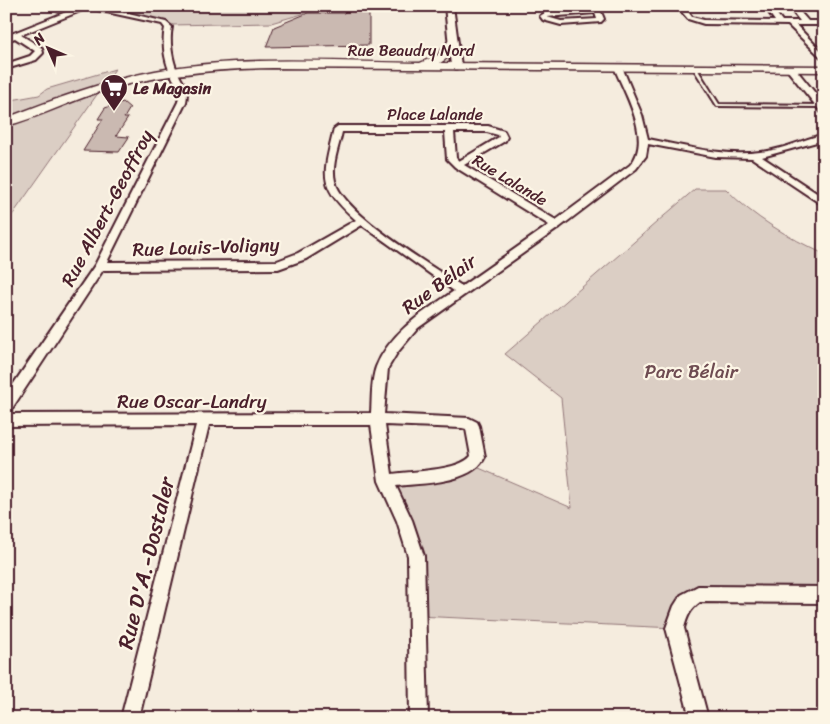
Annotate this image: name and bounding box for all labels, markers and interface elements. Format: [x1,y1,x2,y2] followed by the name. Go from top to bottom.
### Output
[22,22,72,72] north arrow
[26,27,52,52] text: N
[348,36,476,65] street label: Rue Beaudry Nord
[99,73,129,112] supermarket icon: Le Magasin
[133,74,211,103] place label: Le Magasin
[387,100,483,129] street label: Place Lalande
[52,123,162,292] street label: Rue Albert-Geoffroy
[467,146,553,214] street label: Rue Lalande
[132,228,280,266] street label: Rue Louis-Voligny
[394,245,485,323] street label: Rue Bélair
[644,355,739,388] park label: Parc Bélair
[117,385,267,418] street label: Rue Oscar-Landry
[106,471,187,653] street label: Rue D'A.-Dostaler

